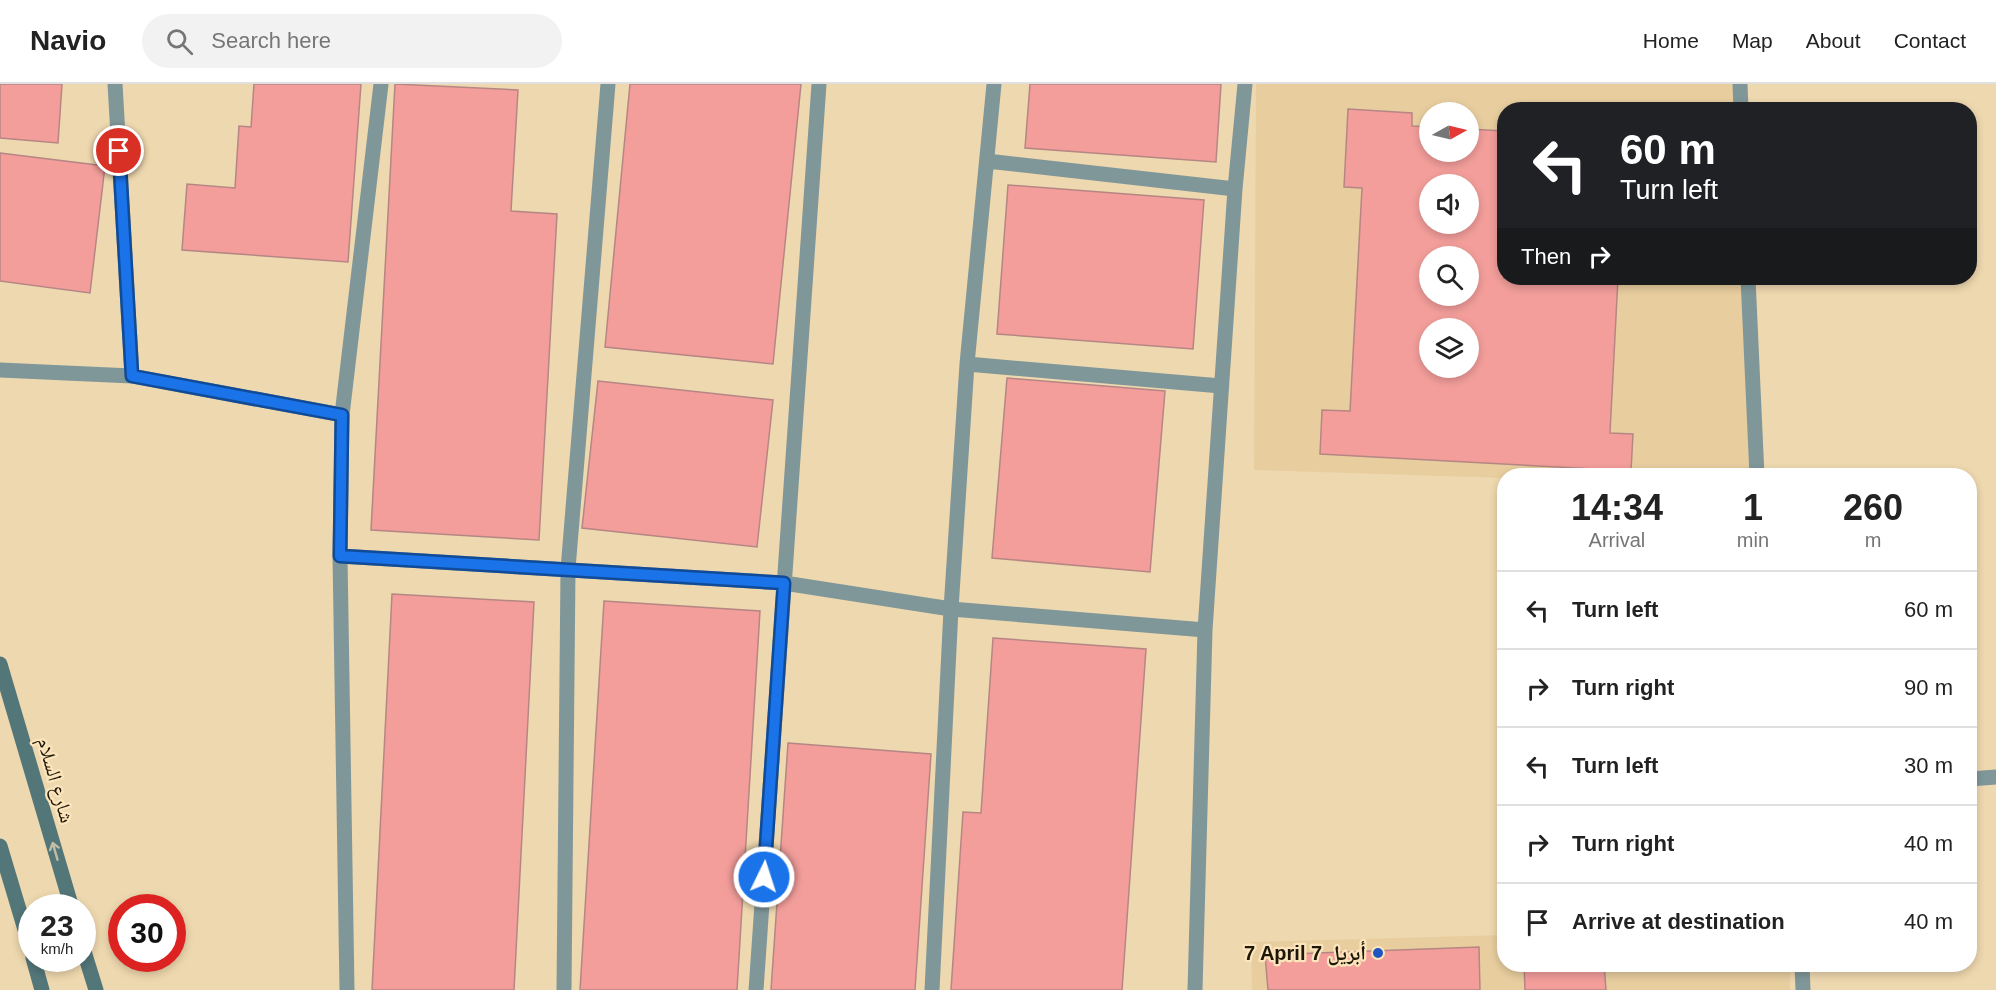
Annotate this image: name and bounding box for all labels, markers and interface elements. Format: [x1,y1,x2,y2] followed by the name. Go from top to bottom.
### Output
[142,14,562,68] search box
[30,25,106,56] text: Navio
[163,25,196,58] icon: search
[211,28,331,53] text: Search here
[1643,29,1699,52] text: Home
[1732,29,1773,52] text: Map
[1806,29,1861,52] text: About
[1894,29,1966,52] text: Contact
[1419,102,1479,162] north arrow
[1419,102,1479,378] map controls
[93,125,144,176] pin
[1521,126,1599,204] icon: left
[1620,126,1716,173] text: 60 m
[102,134,135,167] icon: arrive
[1419,174,1479,234] button: sound
[1620,175,1718,205] text: Turn left
[1583,240,1616,273] icon: right
[1521,244,1571,269] text: Then
[1419,246,1479,306] button: search
[1419,318,1479,378] button: layers
[1571,487,1663,528] text: 14:34
[1743,487,1763,528] text: 1
[1843,487,1903,528] text: 260
[1589,529,1645,551] text: Arrival
[1737,529,1769,551] text: min
[1865,529,1881,551] text: m
[1521,594,1554,627] icon: left
[1572,597,1658,622] text: Turn left
[1904,597,1953,622] text: 60 m
[1521,672,1554,705] icon: right
[1572,675,1674,700] text: Turn right
[1904,675,1953,700] text: 90 m
[30,735,79,826] street label: شارع السلام
[1521,750,1554,783] icon: left
[1572,753,1658,778] text: Turn left
[1904,753,1953,778] text: 30 m
[1521,828,1554,861] icon: right
[1572,831,1674,856] text: Turn right
[1904,831,1953,856] text: 40 m
[49,842,60,861] one-way arrow
[732,845,796,909] position arrow
[108,894,186,972] speed limit sign: 30
[1521,906,1554,939] icon: arrive
[40,909,74,942] text: 23
[1572,909,1785,934] text: Arrive at destination
[1904,909,1953,934] text: 40 m
[41,940,73,957] text: km/h
[1244,940,1366,966] place label: 7 April 7 أبريل
[1371,946,1385,960] marker: 7 April 7 أبريل

